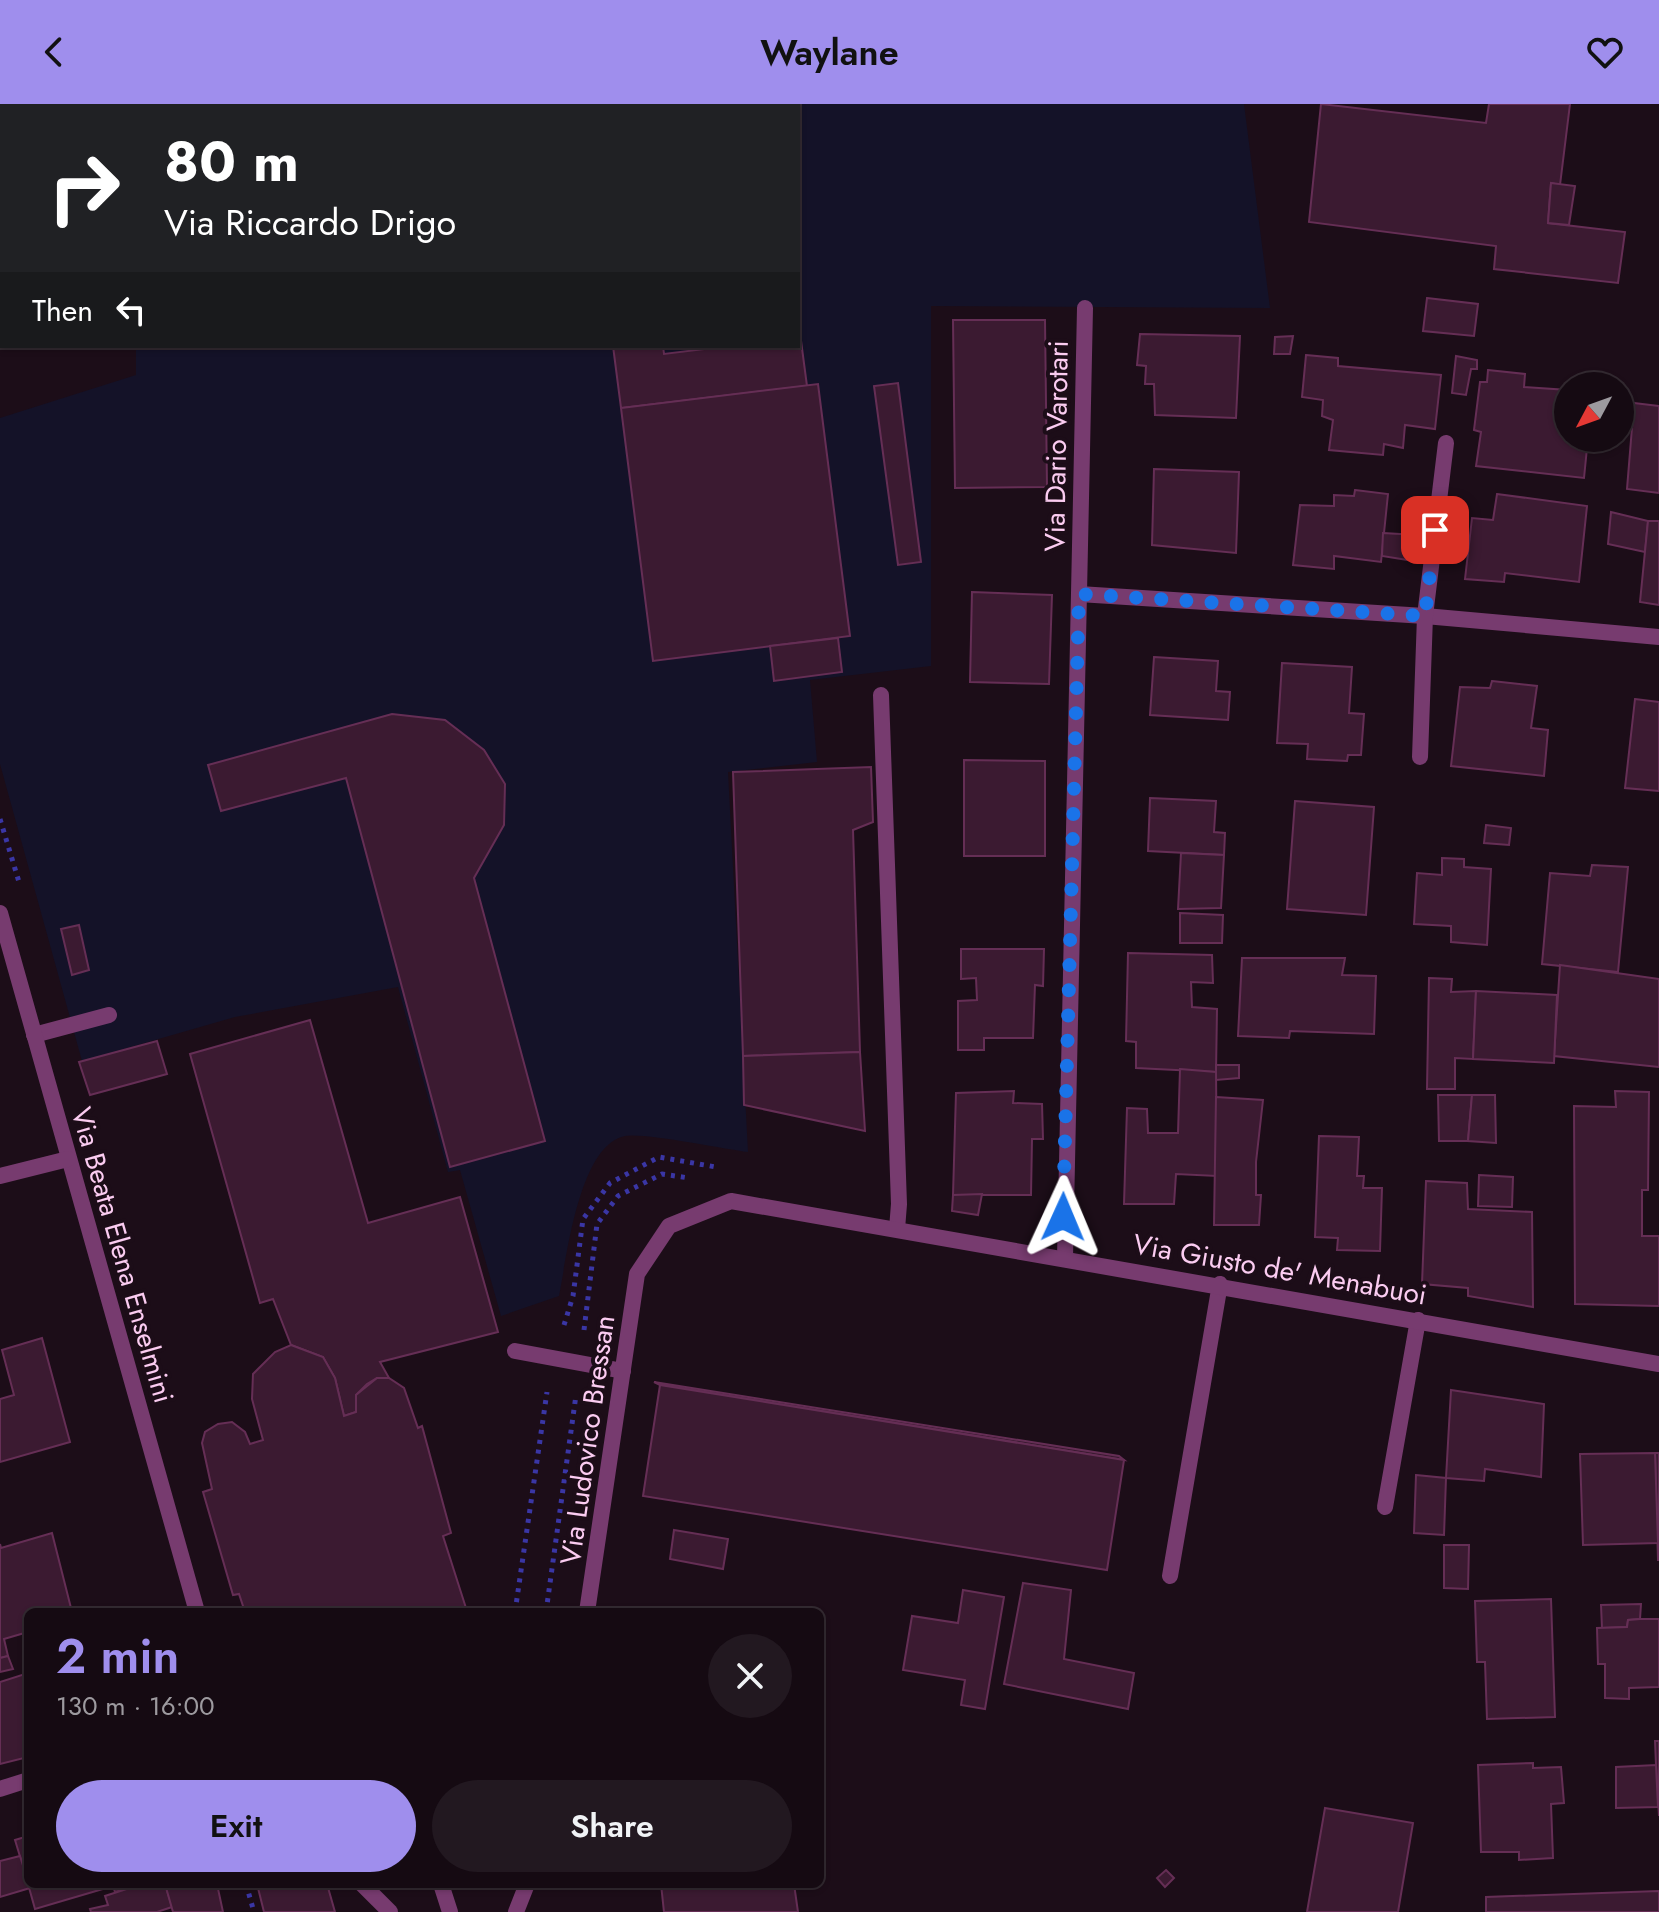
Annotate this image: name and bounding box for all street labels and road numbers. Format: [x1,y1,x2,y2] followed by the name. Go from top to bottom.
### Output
[1034,340,1079,552] street label: Via Dario Varotari
[61,1102,184,1408] street label: Via Beata Elena Enselmini
[1130,1223,1430,1316] street label: Via Giusto de' Menabuoi
[550,1313,625,1568] street label: Via Ludovico Bressan

